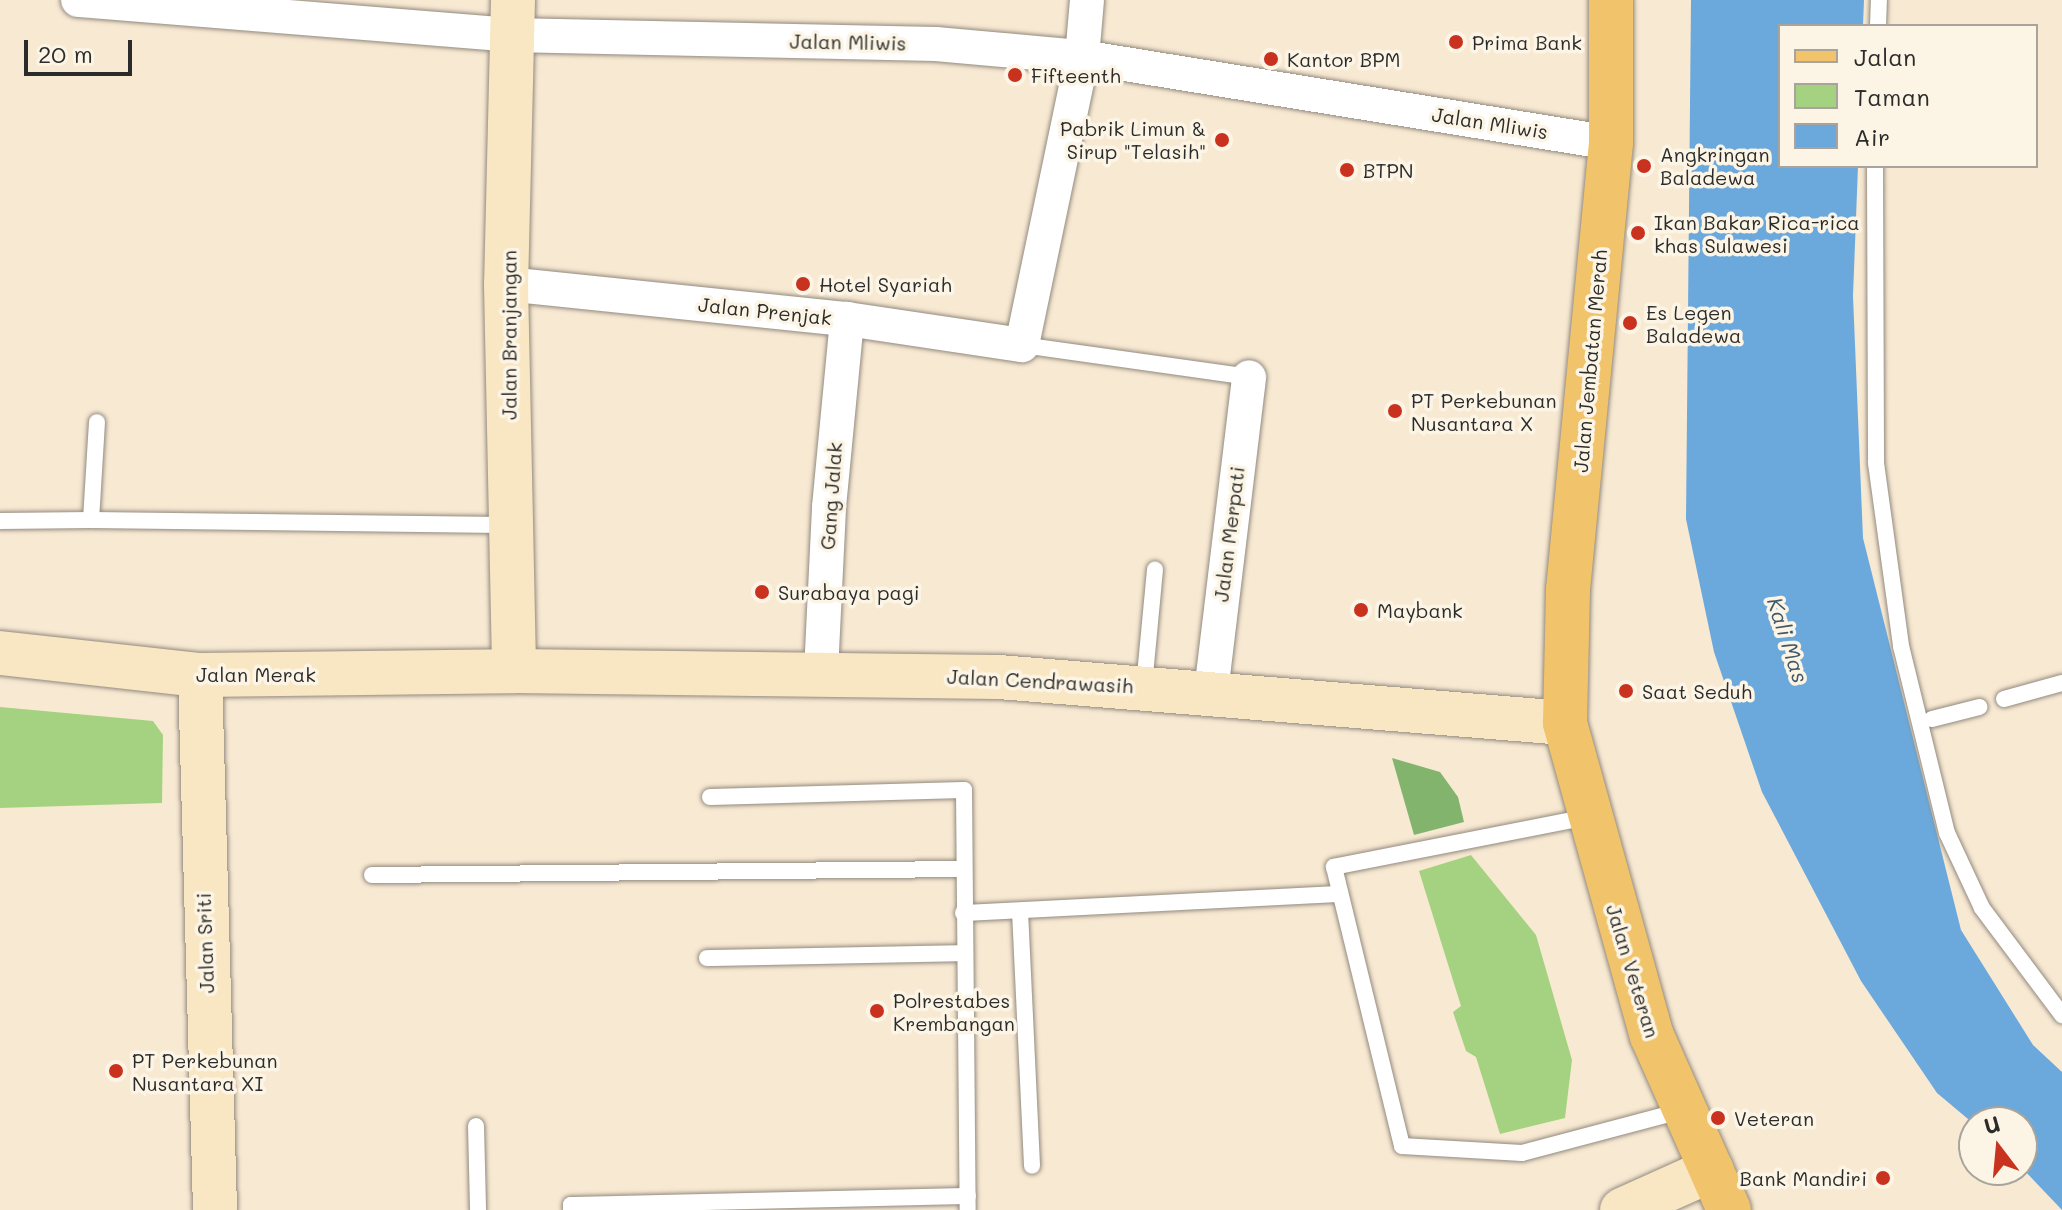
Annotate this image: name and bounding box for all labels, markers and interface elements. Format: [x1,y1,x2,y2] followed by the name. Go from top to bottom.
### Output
[28,24,136,74] scale bar
[1778,24,2038,168] legend
[789,29,907,55] street label: Jalan Mliwis
[1472,30,1582,54] place label: Prima Bank
[1447,33,1465,51] marker: Prima Bank
[38,38,93,69] text: 20 m
[1854,41,1916,72] text: Jalan
[1287,47,1400,71] place label: Kantor BPM
[1262,50,1280,68] marker: Kantor BPM
[1031,63,1121,87] place label: Fifteenth
[1006,66,1024,84] marker: Fifteenth
[1854,81,1930,112] text: Taman
[1430,102,1550,144] street label: Jalan Mliwis
[1060,116,1206,163] place label: Pabrik Limun & Sirup "Telasih"
[1854,121,1890,152] text: Air
[1213,131,1231,149] marker: Pabrik Limun & Sirup "Telasih"
[1660,142,1770,189] place label: Angkringan Baladewa
[1635,157,1653,175] marker: Angkringan Baladewa
[1363,158,1414,182] place label: BTPN
[1338,161,1356,179] marker: BTPN
[1654,210,1860,257] place label: Ikan Bakar Rica-rica khas Sulawesi
[1629,224,1647,242] marker: Ikan Bakar Rica-rica khas Sulawesi
[1568,249,1612,473] street label: Jalan Jembatan Merah
[497,250,521,420] street label: Jalan Branjangan
[819,272,952,296] place label: Hotel Syariah
[794,275,812,293] marker: Hotel Syariah
[697,292,833,330] street label: Jalan Prenjak
[1646,300,1741,347] place label: Es Legen Baladewa
[1621,314,1639,332] marker: Es Legen Baladewa
[1411,388,1557,435] place label: PT Perkebunan Nusantara X
[1386,402,1404,420] marker: PT Perkebunan Nusantara X
[815,441,847,551] street label: Gang Jalak
[1209,465,1249,603] street label: Jalan Merpati
[778,580,920,604] place label: Surabaya pagi
[753,583,771,601] marker: Surabaya pagi
[1762,594,1814,686] water label: Kali Mas
[1377,598,1463,622] place label: Maybank
[1352,601,1370,619] marker: Maybank
[196,662,316,686] street label: Jalan Merak
[946,664,1134,698] street label: Jalan Cendrawasih
[1642,679,1752,703] place label: Saat Seduh
[1617,682,1635,700] marker: Saat Seduh
[191,892,219,994] street label: Jalan Sriti
[1601,901,1665,1041] street label: Jalan Veteran
[893,988,1015,1035] place label: Polrestabes Krembangan
[868,1002,886,1020] marker: Polrestabes Krembangan
[132,1048,278,1095] place label: PT Perkebunan Nusantara XI
[107,1062,125,1080] marker: PT Perkebunan Nusantara XI
[1734,1106,1814,1130] place label: Veteran
[1958,1106,2038,1186] north arrow
[1980,1108,2003,1140] text: U
[1709,1109,1727,1127] marker: Veteran
[1740,1166,1867,1190] place label: Bank Mandiri
[1874,1169,1892,1187] marker: Bank Mandiri

